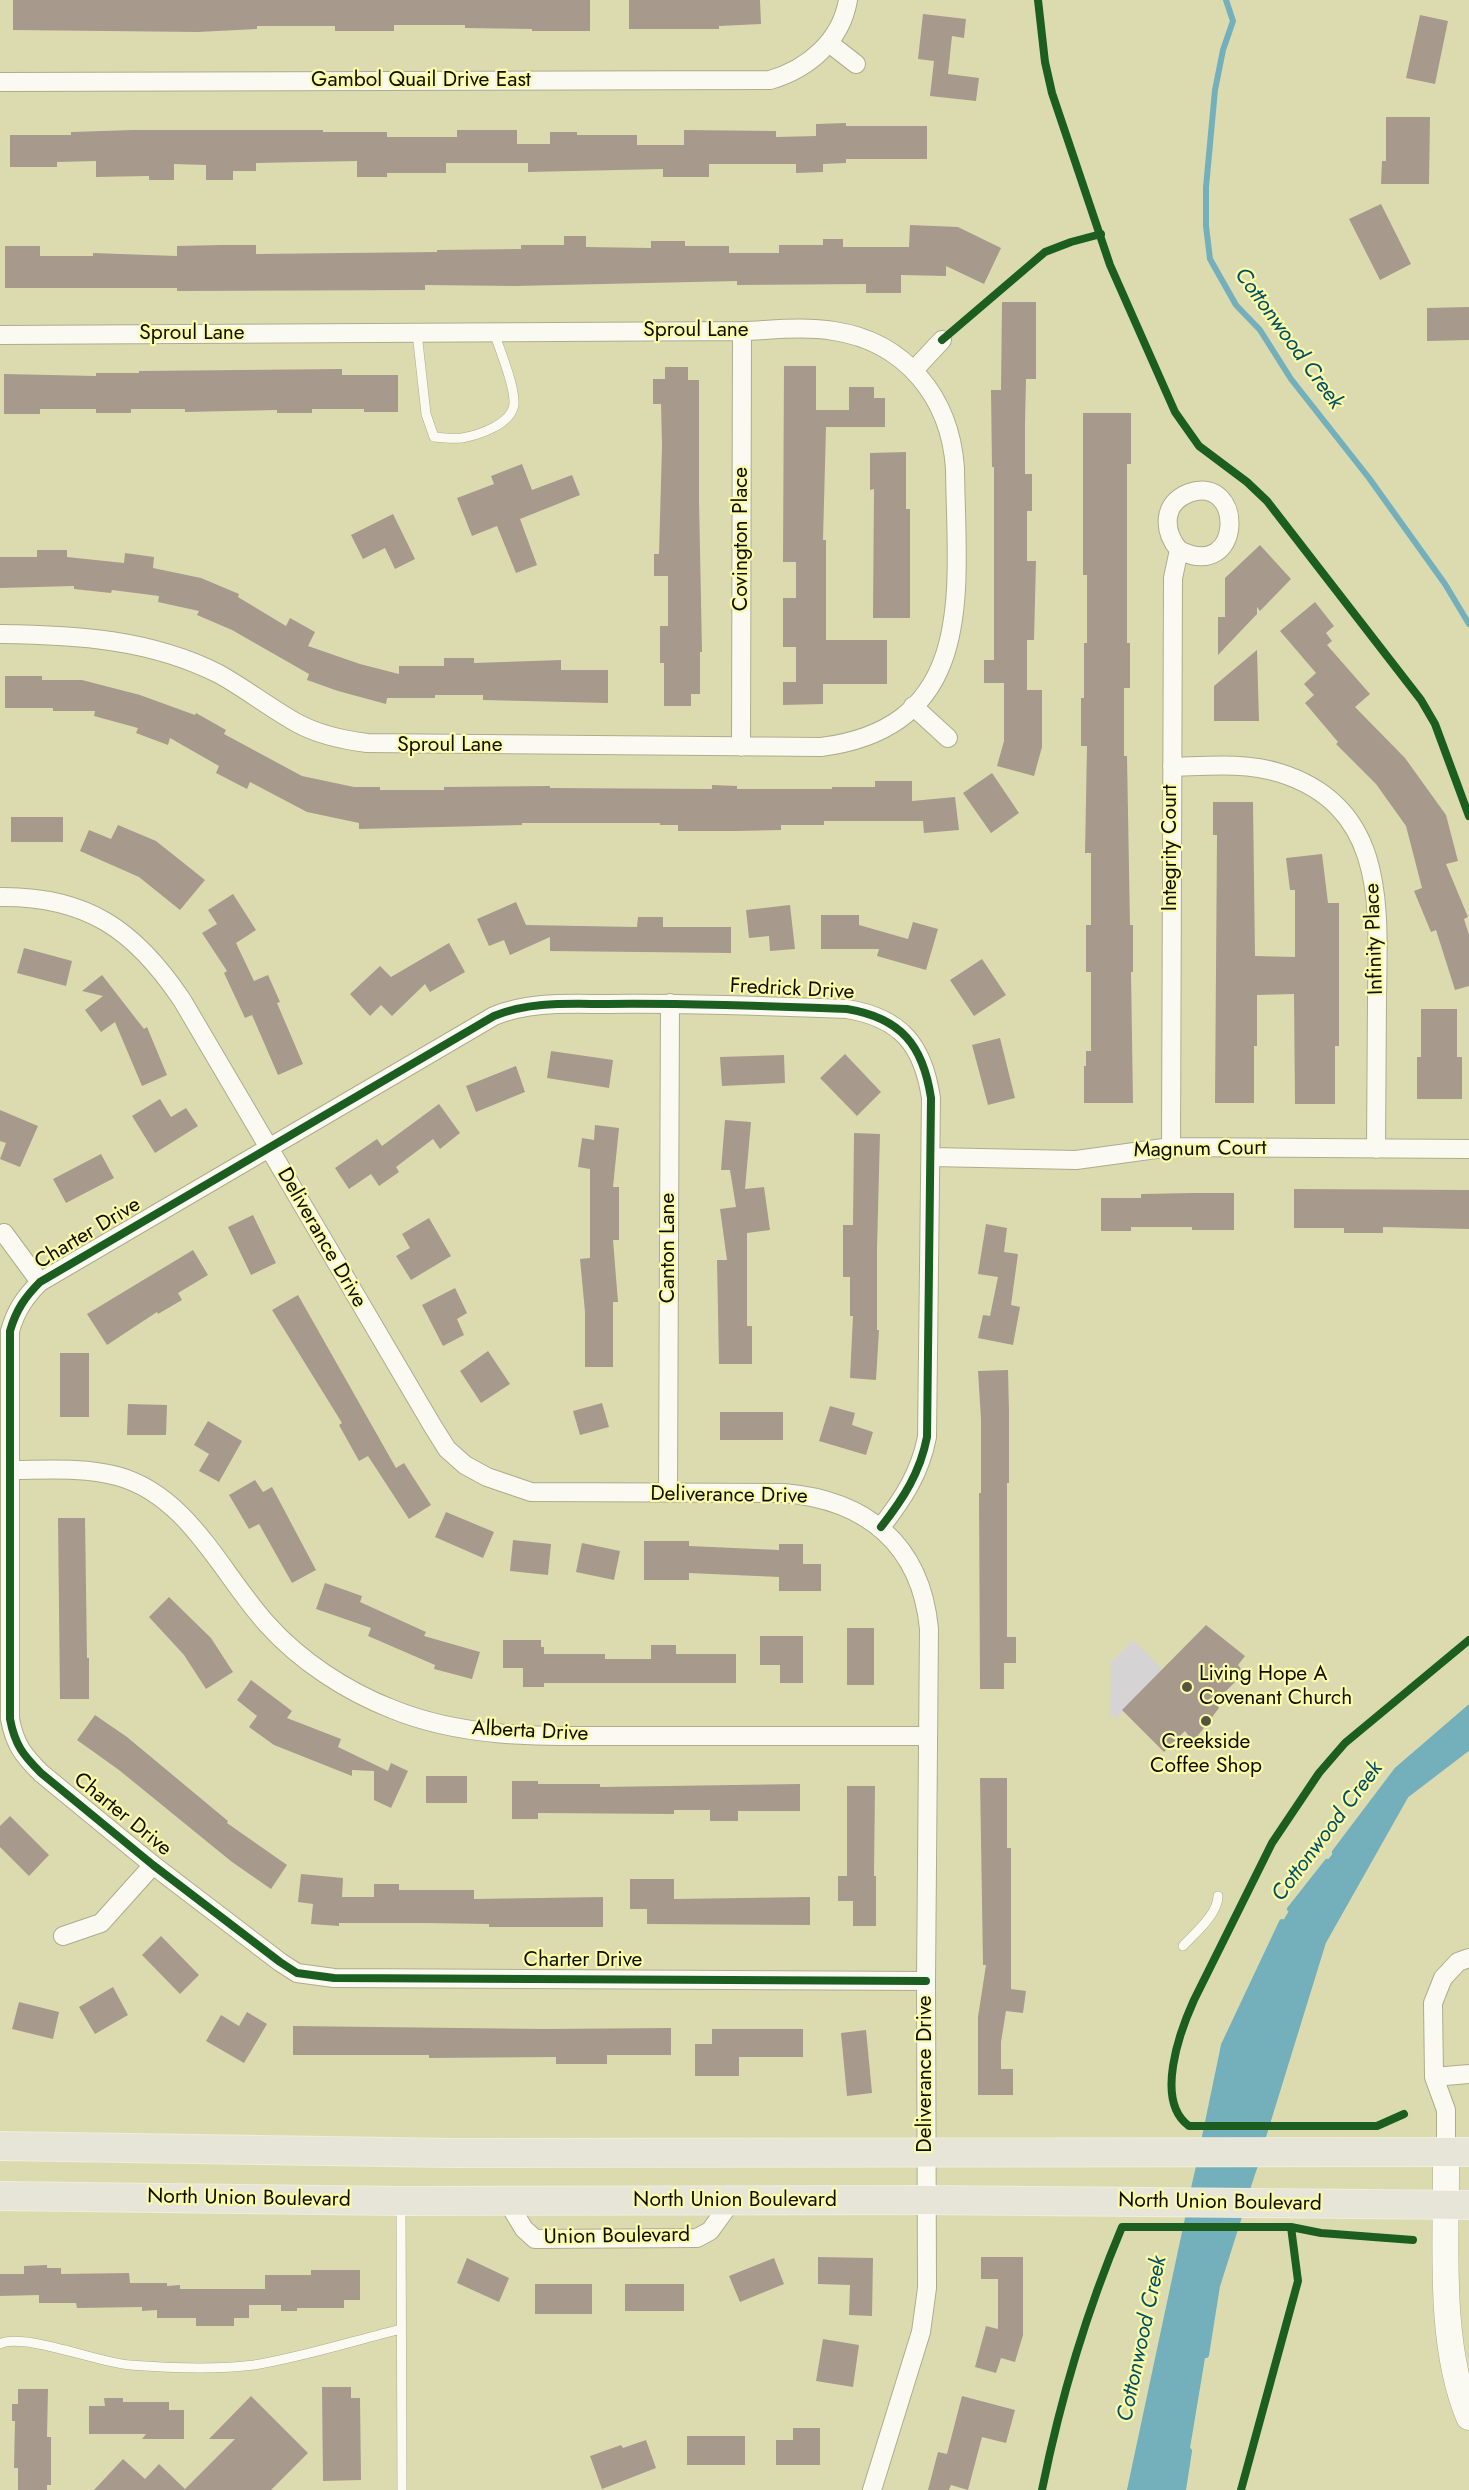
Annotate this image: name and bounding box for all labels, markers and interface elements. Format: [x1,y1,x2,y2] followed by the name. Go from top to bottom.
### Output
[311,68,531,94] street label: Gambol Quail Drive East
[1228,263,1348,415] water label: Cottonwood Creek
[643,318,749,344] street label: Sproul Lane
[139,321,245,347] street label: Sproul Lane
[729,467,755,611] street label: Covington Place
[397,733,503,759] street label: Sproul Lane
[1158,785,1184,911] street label: Integrity Court
[1360,883,1390,995] street label: Infinity Place
[729,974,855,1006] street label: Fredrick Drive
[1133,1136,1267,1164] street label: Magnum Court
[271,1164,371,1312] street label: Deliverance Drive
[31,1193,145,1275] street label: Charter Drive
[656,1193,682,1303] street label: Canton Lane
[650,1482,808,1510] street label: Deliverance Drive
[1199,1662,1352,1712] place label: Living Hope A Covenant Church
[1180,1680,1194,1694] marker: Living Hope A Covenant Church
[1199,1714,1213,1728] marker: Creekside Coffee Shop
[471,1716,589,1748] street label: Alberta Drive
[1150,1730,1262,1780] place label: Creekside Coffee Shop
[1267,1757,1389,1907] water label: Cottonwood Creek
[68,1768,176,1862] street label: Charter Drive
[524,1948,642,1974] street label: Charter Drive
[913,1995,939,2153] street label: Deliverance Drive
[147,2185,351,2213] street label: North Union Boulevard
[633,2188,837,2214] street label: North Union Boulevard
[1118,2189,1322,2217] street label: North Union Boulevard
[544,2223,690,2251] street label: Union Boulevard
[1113,2254,1173,2424] water label: Cottonwood Creek

